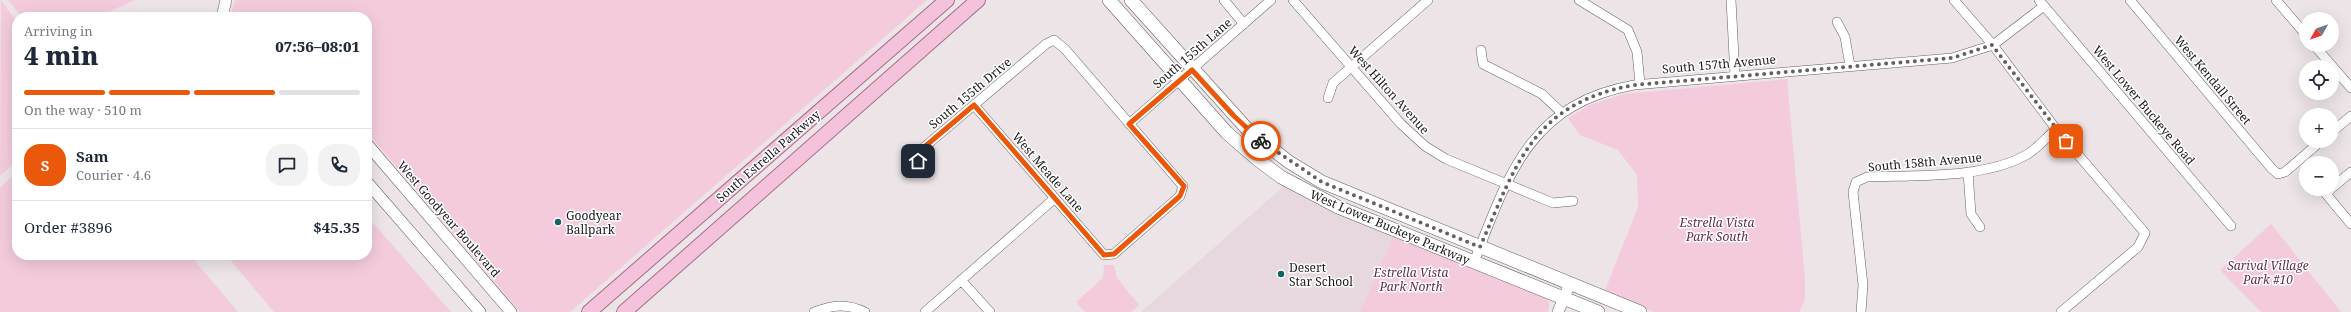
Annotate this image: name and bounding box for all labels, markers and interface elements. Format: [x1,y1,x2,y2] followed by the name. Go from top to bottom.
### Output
[2299,12,2339,52] north arrow
[2299,12,2339,196] map controls
[1149,14,1235,92] street label: South 155th Lane
[24,22,93,40] text: Arriving in
[2171,32,2255,128] street label: West Kendall Street
[275,36,360,56] text: 07:56–08:01
[24,37,99,73] text: 4 min
[1345,42,1433,138] street label: West Hilton Avenue
[2089,42,2199,169] street label: West Lower Buckeye Road
[1661,51,1777,77] street label: South 157th Avenue
[925,53,1015,133] street label: South 155th Drive
[2299,60,2339,100] button: locate
[24,101,142,119] text: On the way · 510 m
[712,106,824,206] street label: South Estrella Parkway
[2299,108,2339,148] button: +
[1241,121,1281,161] courier
[2049,124,2083,158] pin
[1009,128,1087,216] street label: West Meade Lane
[1250,130,1272,152] icon: bike
[2055,130,2077,152] icon: bag
[266,144,308,186] button: chat
[318,144,360,186] button: phone
[901,144,935,178] pin
[76,146,108,166] text: Sam
[1867,149,1983,175] street label: South 158th Avenue
[907,150,929,172] icon: home
[41,155,49,175] text: S
[2299,156,2339,196] button: −
[394,157,505,281] street label: West Goodyear Boulevard
[76,166,151,184] text: Courier · 4.6
[1307,186,1473,269] street label: West Lower Buckeye Parkway
[566,207,622,238] place label: Goodyear Ballpark
[1679,214,1754,245] park label: Estrella Vista Park South
[24,217,112,237] text: Order #3896
[313,217,360,237] text: $45.35
[553,217,563,227] marker: Goodyear Ballpark
[2227,257,2309,288] park label: Sarival Village Park #10
[1289,259,1353,290] place label: Desert Star School
[1373,264,1448,295] park label: Estrella Vista Park North
[1276,269,1286,279] marker: Desert Star School

